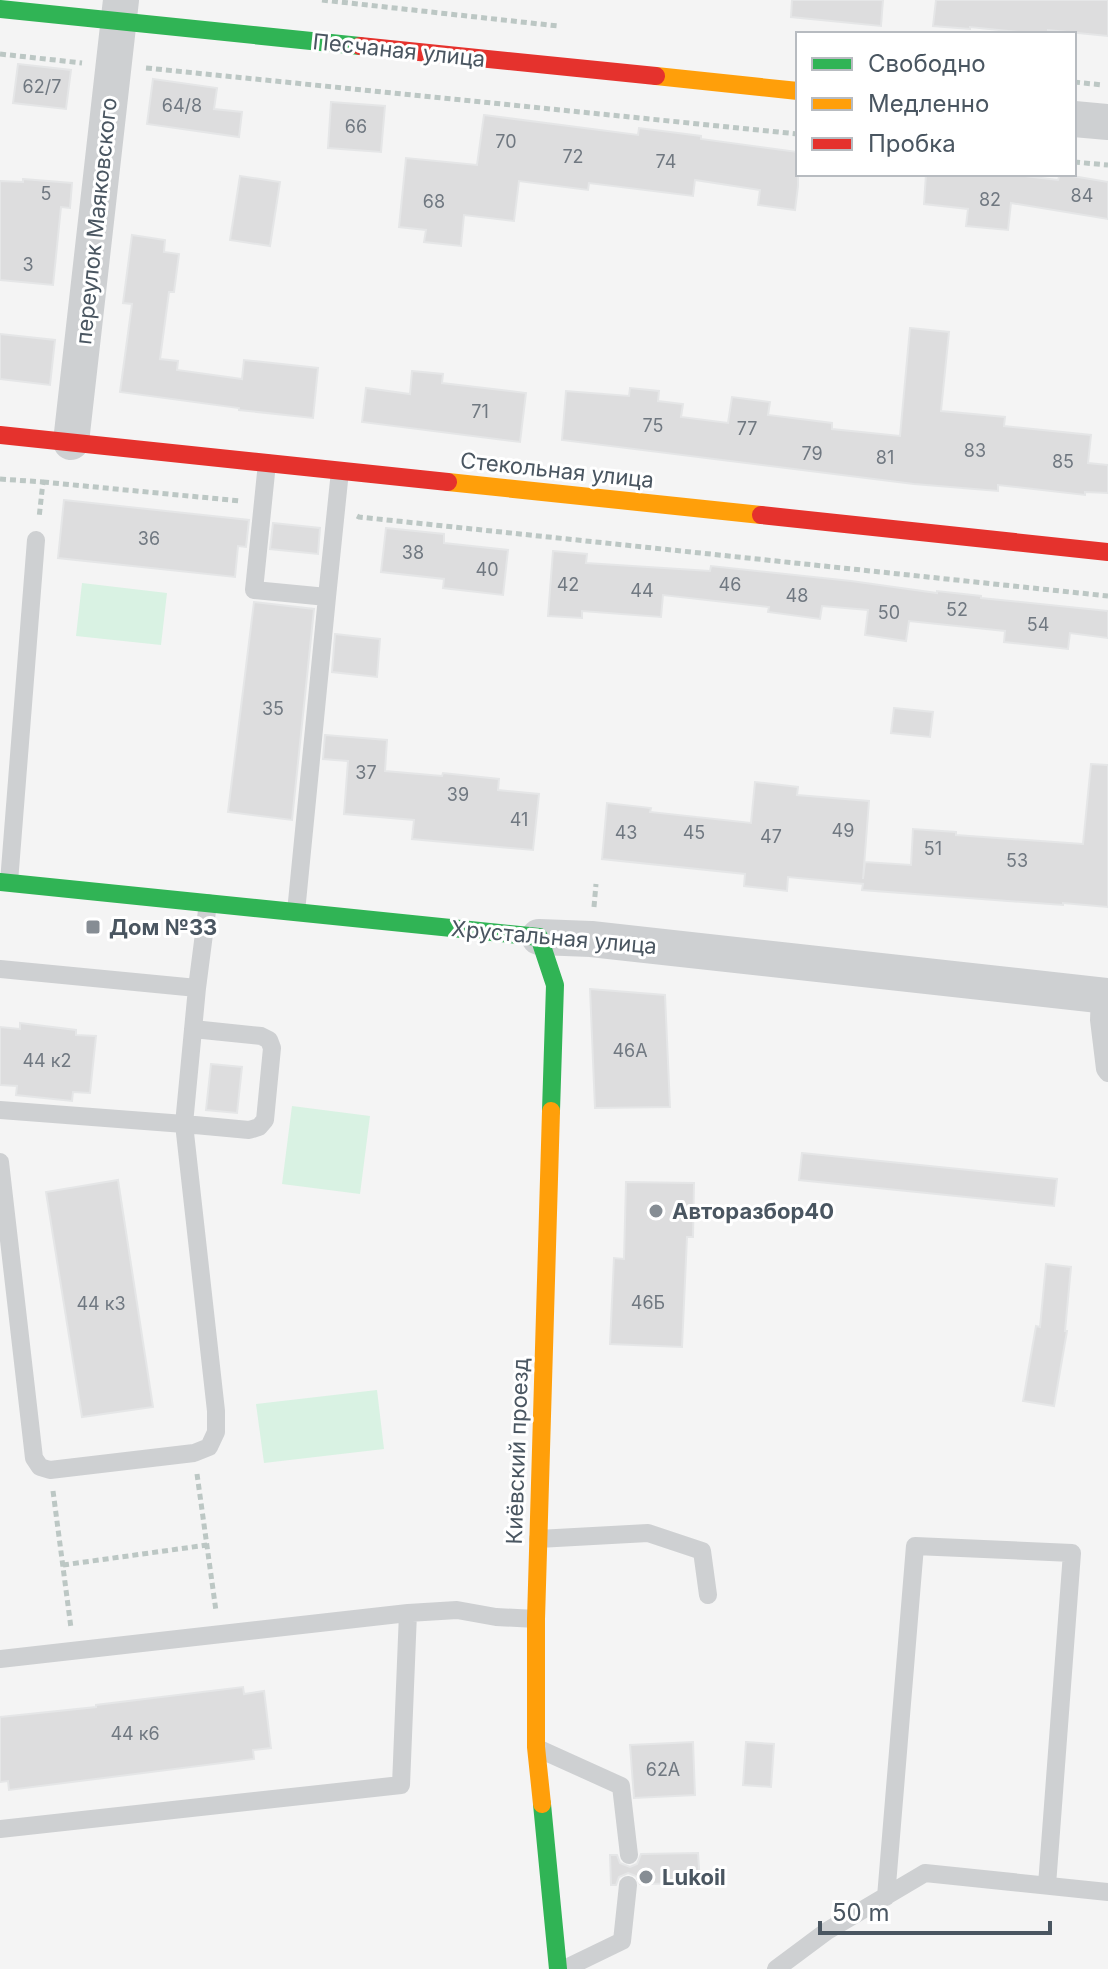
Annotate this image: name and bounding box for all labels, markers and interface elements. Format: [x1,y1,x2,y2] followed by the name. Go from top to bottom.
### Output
[311,28,487,72] street label: Песчаная улица
[796,32,1076,176] legend
[868,49,986,78] text: Свободно
[23,76,61,97] house number: 62/7
[868,89,989,118] text: Медленно
[162,95,202,116] house number: 64/8
[70,96,122,346] street label: переулок Маяковского
[345,116,367,137] house number: 66
[868,129,956,158] text: Пробка
[495,131,517,152] house number: 70
[562,146,584,167] house number: 72
[656,151,676,172] house number: 74
[41,183,51,204] house number: 5
[1071,185,1093,206] house number: 84
[979,189,1001,210] house number: 82
[423,191,445,212] house number: 68
[22,254,34,275] house number: 3
[471,401,489,422] house number: 71
[643,415,663,436] house number: 75
[737,418,757,439] house number: 77
[964,440,986,461] house number: 83
[801,443,823,464] house number: 79
[459,447,655,493] street label: Стекольная улица
[876,447,894,468] house number: 81
[1052,451,1074,472] house number: 85
[138,528,160,549] house number: 36
[402,542,424,563] house number: 38
[476,559,498,580] house number: 40
[557,574,579,595] house number: 42
[719,574,741,595] house number: 46
[630,580,654,601] house number: 44
[786,585,808,606] house number: 48
[946,599,968,620] house number: 52
[878,602,900,623] house number: 50
[1027,614,1049,635] house number: 54
[262,698,284,719] house number: 35
[355,762,377,783] house number: 37
[447,784,469,805] house number: 39
[510,809,528,830] house number: 41
[832,820,854,841] house number: 49
[615,822,637,843] house number: 43
[683,822,705,843] house number: 45
[760,826,782,847] house number: 47
[924,838,942,859] house number: 51
[1006,850,1028,871] house number: 53
[109,914,217,940] place label: Дом №33
[450,915,658,959] street label: Хрустальная улица
[84,918,102,936] marker: Дом №33
[612,1040,648,1061] house number: 46А
[22,1050,72,1071] house number: 44 к2
[672,1198,834,1224] place label: Авторазбор40
[647,1202,665,1220] marker: Авторазбор40
[631,1292,665,1313] house number: 46Б
[76,1293,126,1314] house number: 44 к3
[501,1357,533,1545] street label: Киёвский проезд
[110,1723,160,1744] house number: 44 к6
[646,1759,680,1780] house number: 62А
[662,1864,726,1890] place label: Lukoil
[637,1868,655,1886] marker: Lukoil
[820,1885,1050,1935] scale bar
[832,1898,890,1927] text: 50 m

